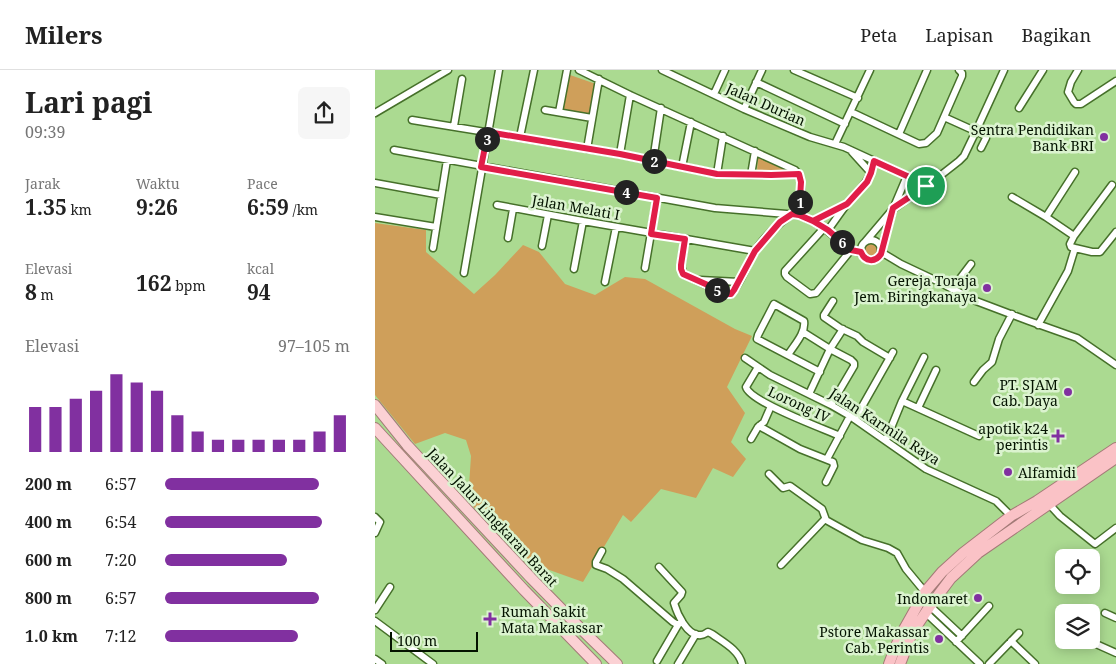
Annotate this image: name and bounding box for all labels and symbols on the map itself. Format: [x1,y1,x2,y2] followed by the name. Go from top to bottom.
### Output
[722,78,809,130] street label: Jalan Durian
[971,120,1094,155] place label: Sentra Pendidikan Bank BRI
[475,126,499,152] pin: 3
[1098,131,1110,143] marker: Sentra Pendidikan Bank BRI
[641,148,667,174] pin: 2
[905,165,947,207] pin
[613,180,639,204] pin: 4
[530,190,621,224] street label: Jalan Melati I
[787,190,813,214] pin: 1
[829,230,855,254] pin: 6
[853,271,977,306] place label: Gereja Toraja Jem. Biringkanaya
[705,278,729,302] pin: 5
[981,282,993,294] marker: Gereja Toraja Jem. Biringkanaya
[992,375,1058,410] place label: PT. SJAM Cab. Daya
[765,381,834,427] street label: Lorong IV
[825,383,944,469] street label: Jalan Karmila Raya
[1062,386,1074,398] marker: PT. SJAM Cab. Daya
[978,419,1048,454] place label: apotik k24 perintis
[1052,430,1064,442] marker: apotik k24 perintis
[423,443,562,590] street label: Jalan Jalur Lingkaran Barat
[1018,463,1077,482] place label: Alfamidi
[1002,466,1014,478] marker: Alfamidi
[897,589,968,608] place label: Indomaret
[972,592,984,604] marker: Indomaret
[501,602,603,637] place label: Rumah Sakit Mata Makassar
[483,612,497,626] marker: Rumah Sakit Mata Makassar
[819,622,929,657] place label: Pstore Makassar Cab. Perintis
[390,629,477,652] scale bar
[933,633,945,645] marker: Pstore Makassar Cab. Perintis

